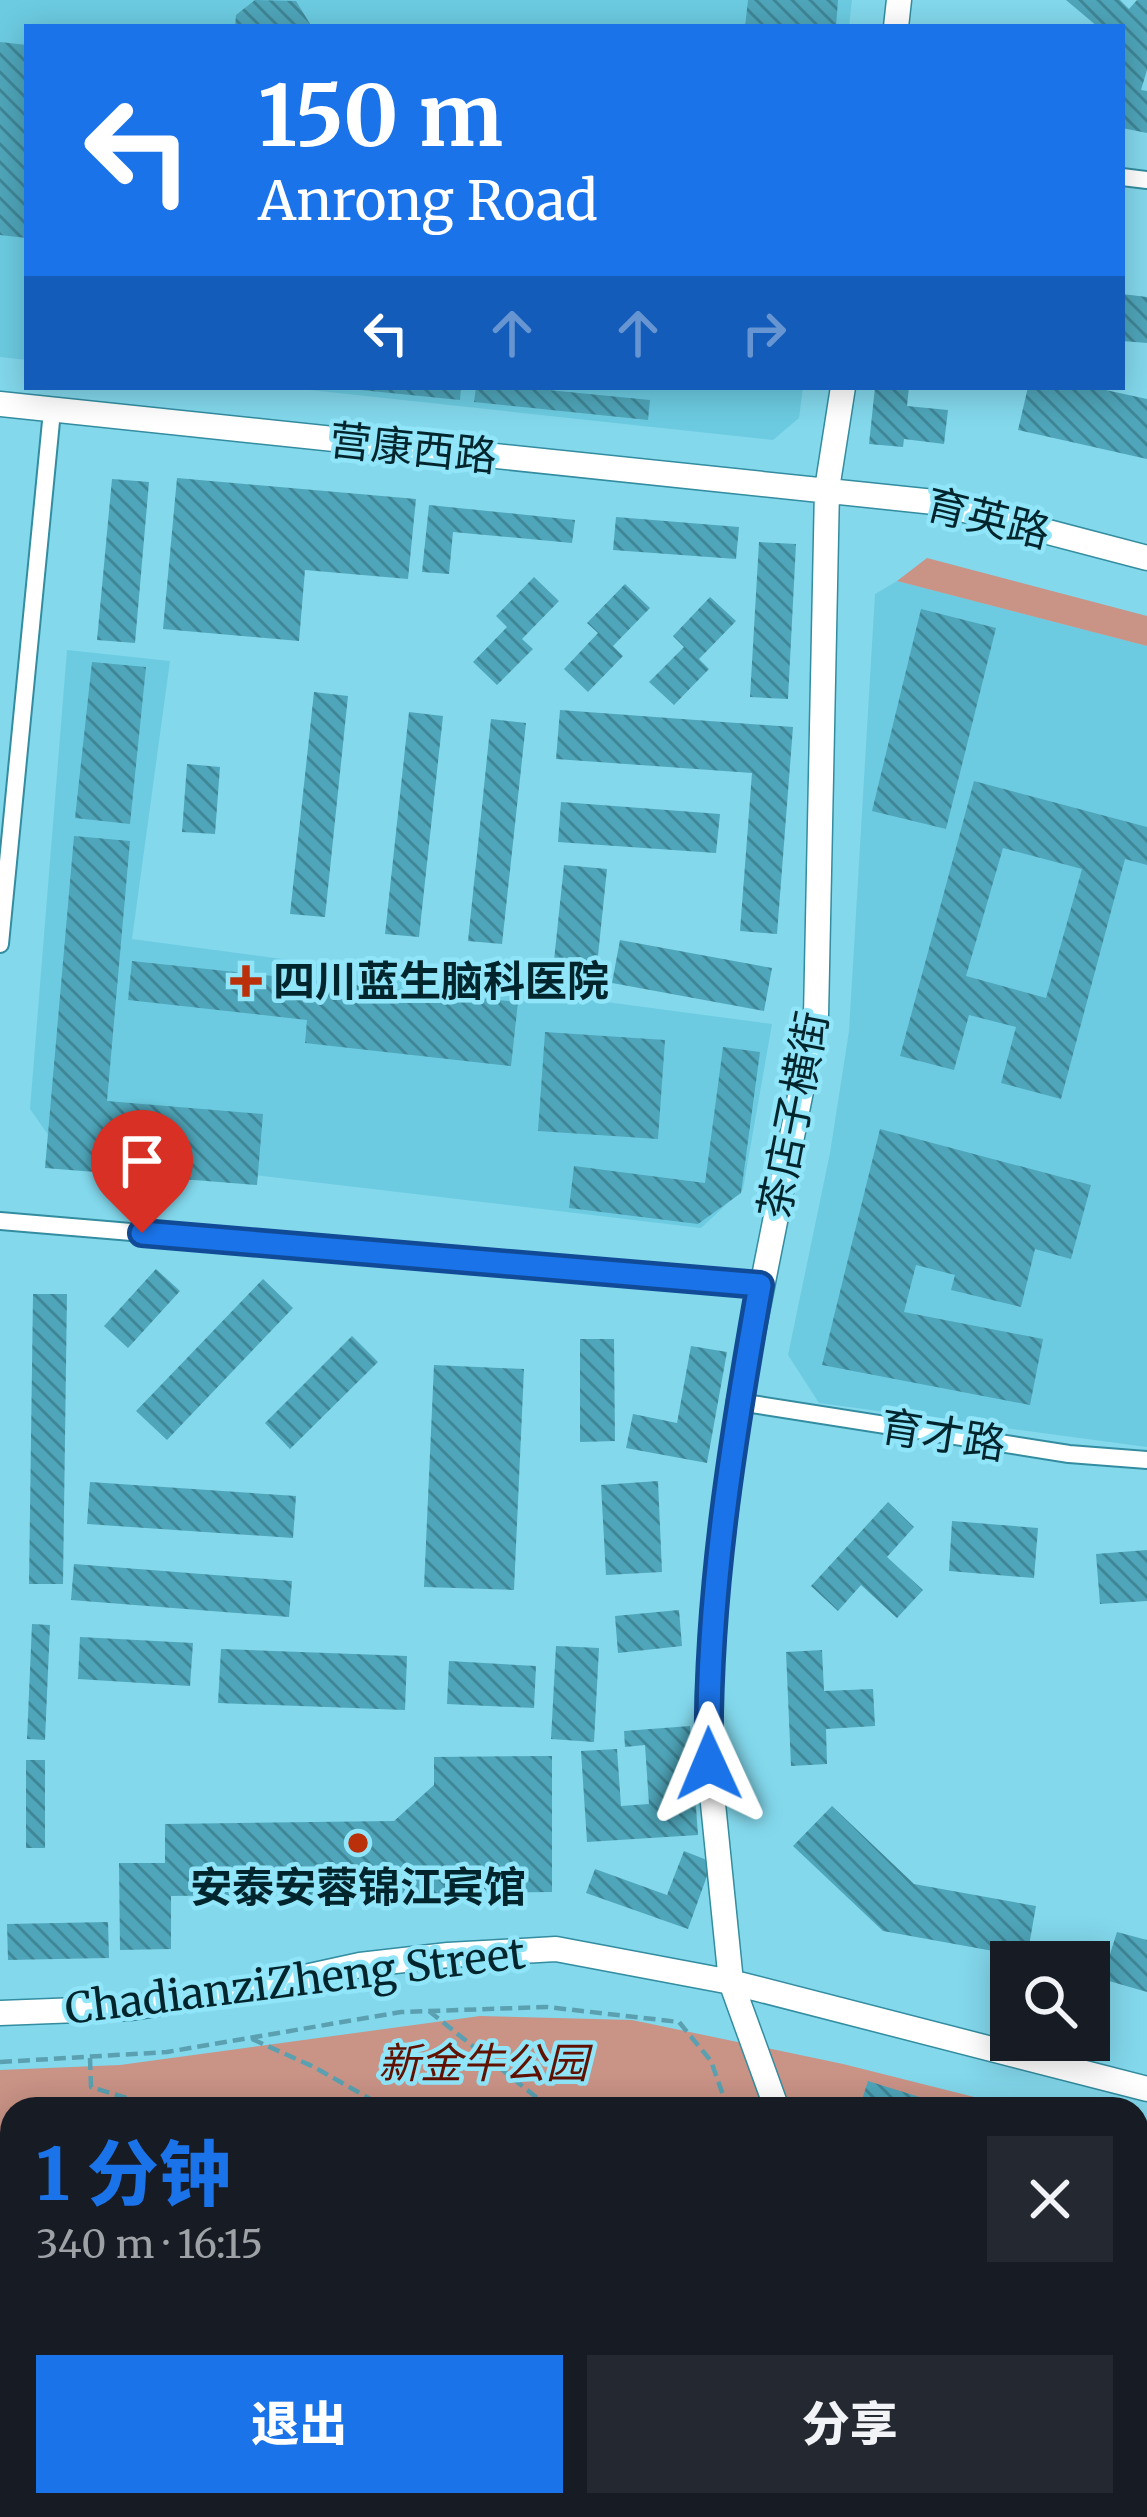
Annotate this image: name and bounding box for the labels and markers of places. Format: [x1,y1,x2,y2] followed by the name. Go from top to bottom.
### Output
[273,955,609,1007] place label: 四川蓝生脑科医院
[230,965,262,997] marker: 四川蓝生脑科医院
[91,1110,193,1233] pin
[345,1830,371,1856] marker: 安泰安蓉锦江宾馆
[190,1861,526,1913] place label: 安泰安蓉锦江宾馆

